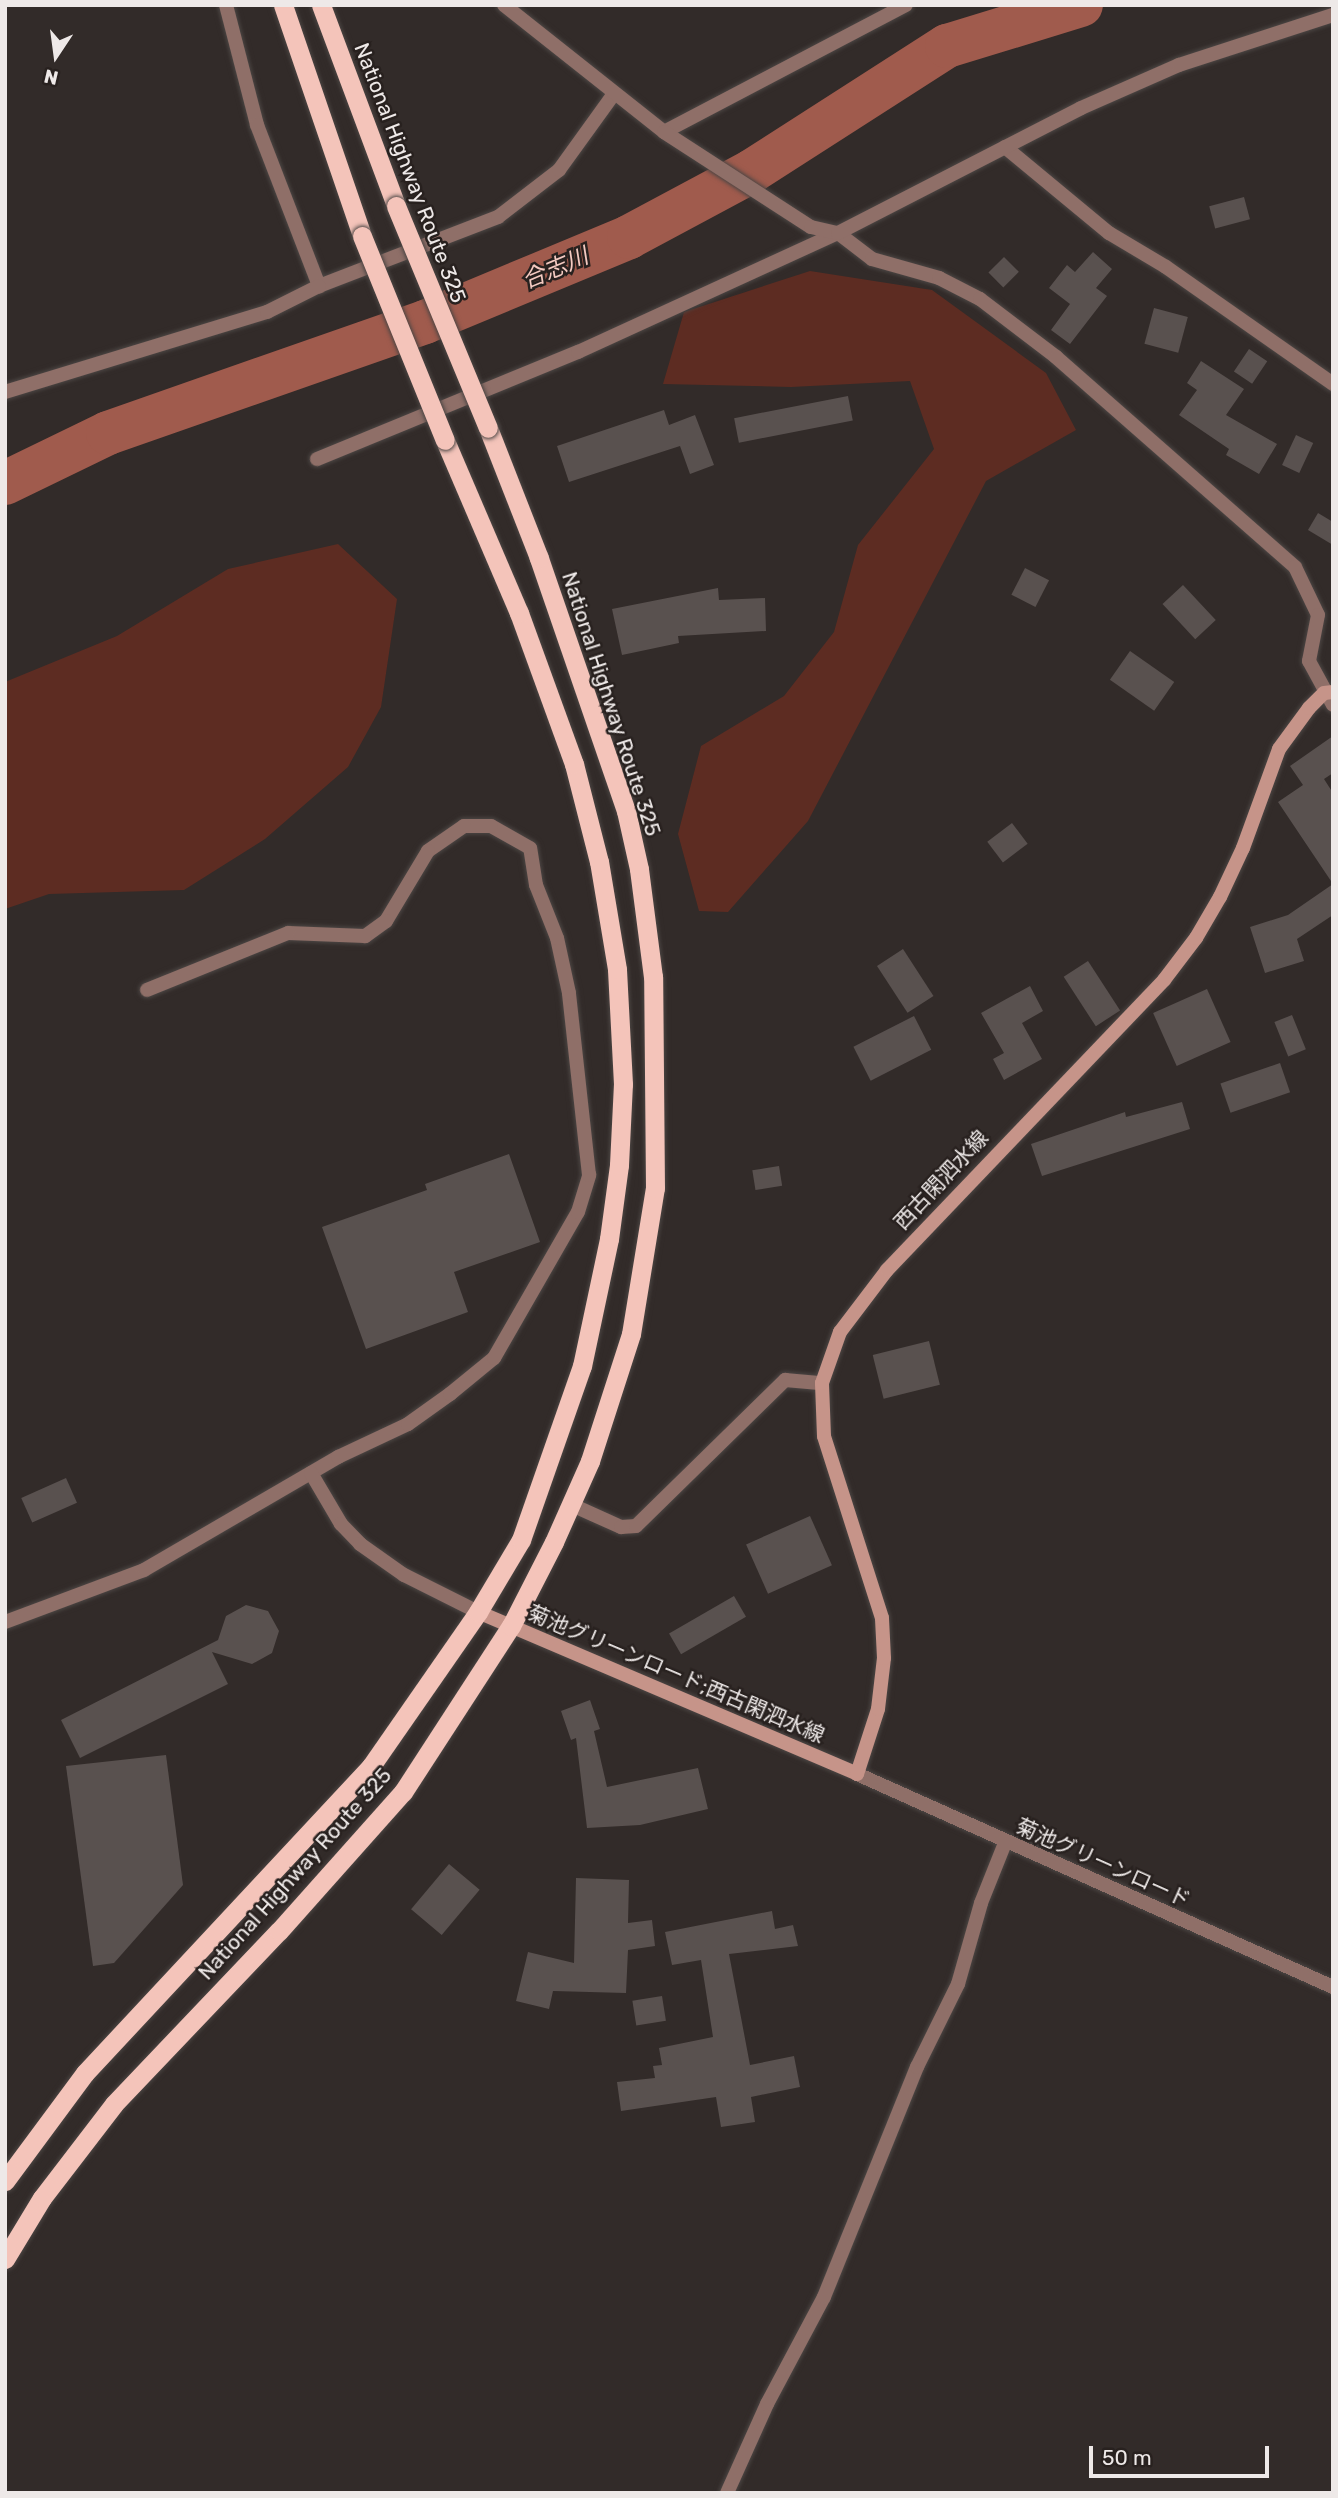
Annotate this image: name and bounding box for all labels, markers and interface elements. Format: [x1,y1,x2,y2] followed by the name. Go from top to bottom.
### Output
[21,21,91,91] north arrow
[349,39,471,307] street label: National Highway Route 325
[42,64,60,90] text: N
[518,242,592,294] water label: 合志川
[556,569,666,839] street label: National Highway Route 325
[889,1125,993,1235] street label: 西古閑泗水線
[523,1600,829,1748] street label: 菊池グリーンロード;西古閑泗水線
[193,1763,397,1985] street label: National Highway Route 325
[1012,1813,1194,1913] street label: 菊池グリーンロード
[1093,2432,1273,2476] scale bar
[1102,2445,1152,2470] text: 50 m

